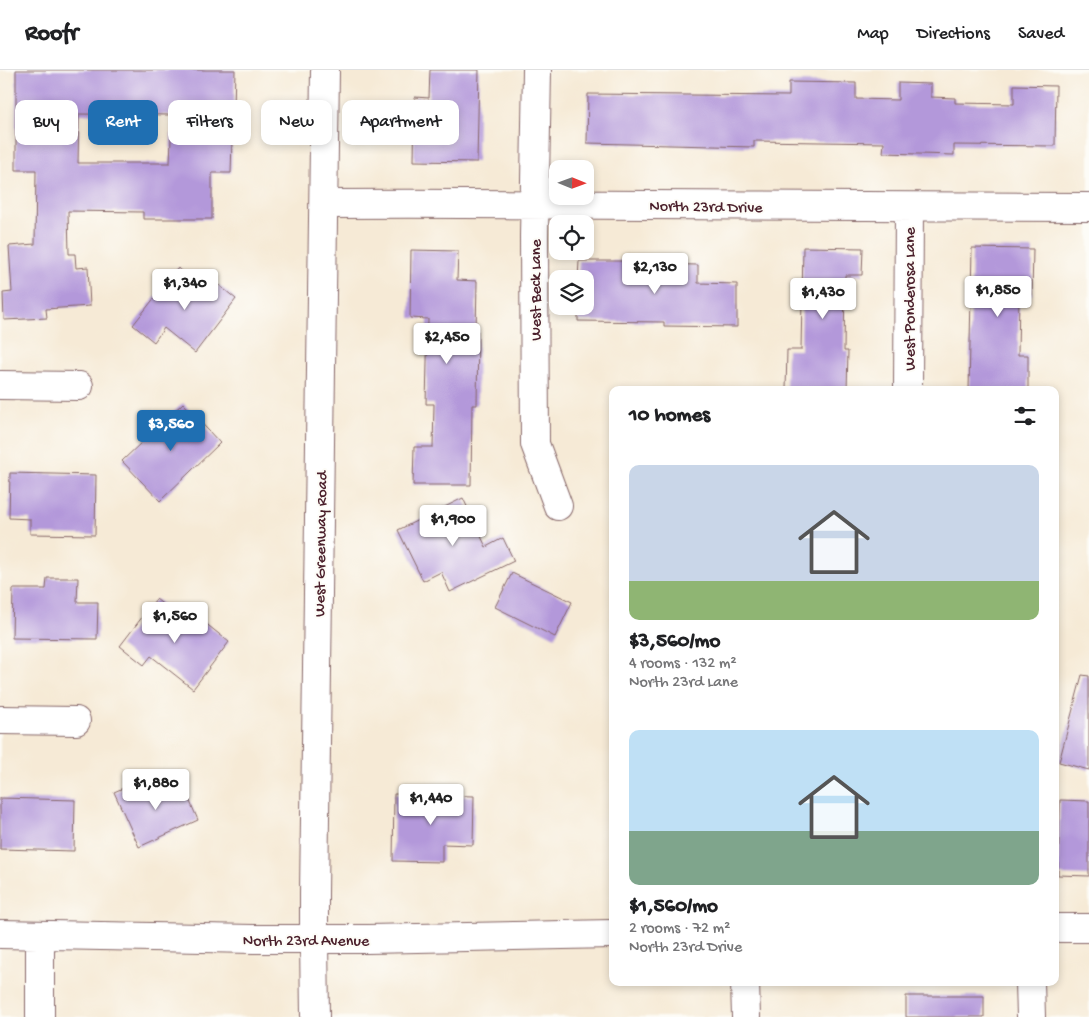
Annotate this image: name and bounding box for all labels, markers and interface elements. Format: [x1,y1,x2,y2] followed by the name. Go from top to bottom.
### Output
[25,20,78,49] text: Roofr
[857,24,889,45] text: Map
[917,24,990,45] text: Directions
[1018,24,1064,45] text: Saved
[15,100,78,145] chip: Buy
[88,100,158,145] chip: Rent
[168,100,251,145] chip: Filters
[261,100,332,145] chip: New
[342,100,459,145] chip: Apartment
[549,160,594,205] north arrow
[549,160,594,315] map controls
[649,198,763,219] street label: North 23rd Drive
[549,215,594,260] button: locate
[902,226,921,371] street label: West Ponderosa Lane
[528,239,547,341] street label: West Beck Lane
[614,252,696,295] pin: $2,130
[633,259,677,278] text: $2,130
[144,268,226,311] pin: $1,340
[549,270,594,315] button: layers
[163,275,207,294] text: $1,340
[957,276,1039,318] pin: $1,850
[782,278,864,320] pin: $1,430
[976,282,1020,301] text: $1,850
[801,284,845,303] text: $1,430
[406,322,488,365] pin: $2,450
[424,329,470,348] text: $2,450
[1011,402,1039,430] icon: filters
[629,404,710,429] text: 10 homes
[130,410,212,452] pin: $3,560
[148,416,194,435] text: $3,560
[312,469,333,617] street label: West Greenway Road
[789,497,879,587] icon: home
[412,504,494,547] pin: $1,900
[431,511,475,530] text: $1,900
[134,602,216,644] pin: $1,560
[153,608,197,627] text: $1,560
[629,630,720,655] text: $3,560/mo
[629,655,737,674] text: 4 rooms · 132 m²
[629,674,738,693] text: North 23rd Lane
[789,762,879,852] icon: home
[115,768,197,811] pin: $1,880
[133,775,179,794] text: $1,880
[390,784,472,826] pin: $1,440
[410,790,452,809] text: $1,440
[629,895,718,920] text: $1,560/mo
[629,920,730,939] text: 2 rooms · 72 m²
[243,933,370,952] street label: North 23rd Avenue
[629,939,742,958] text: North 23rd Drive

